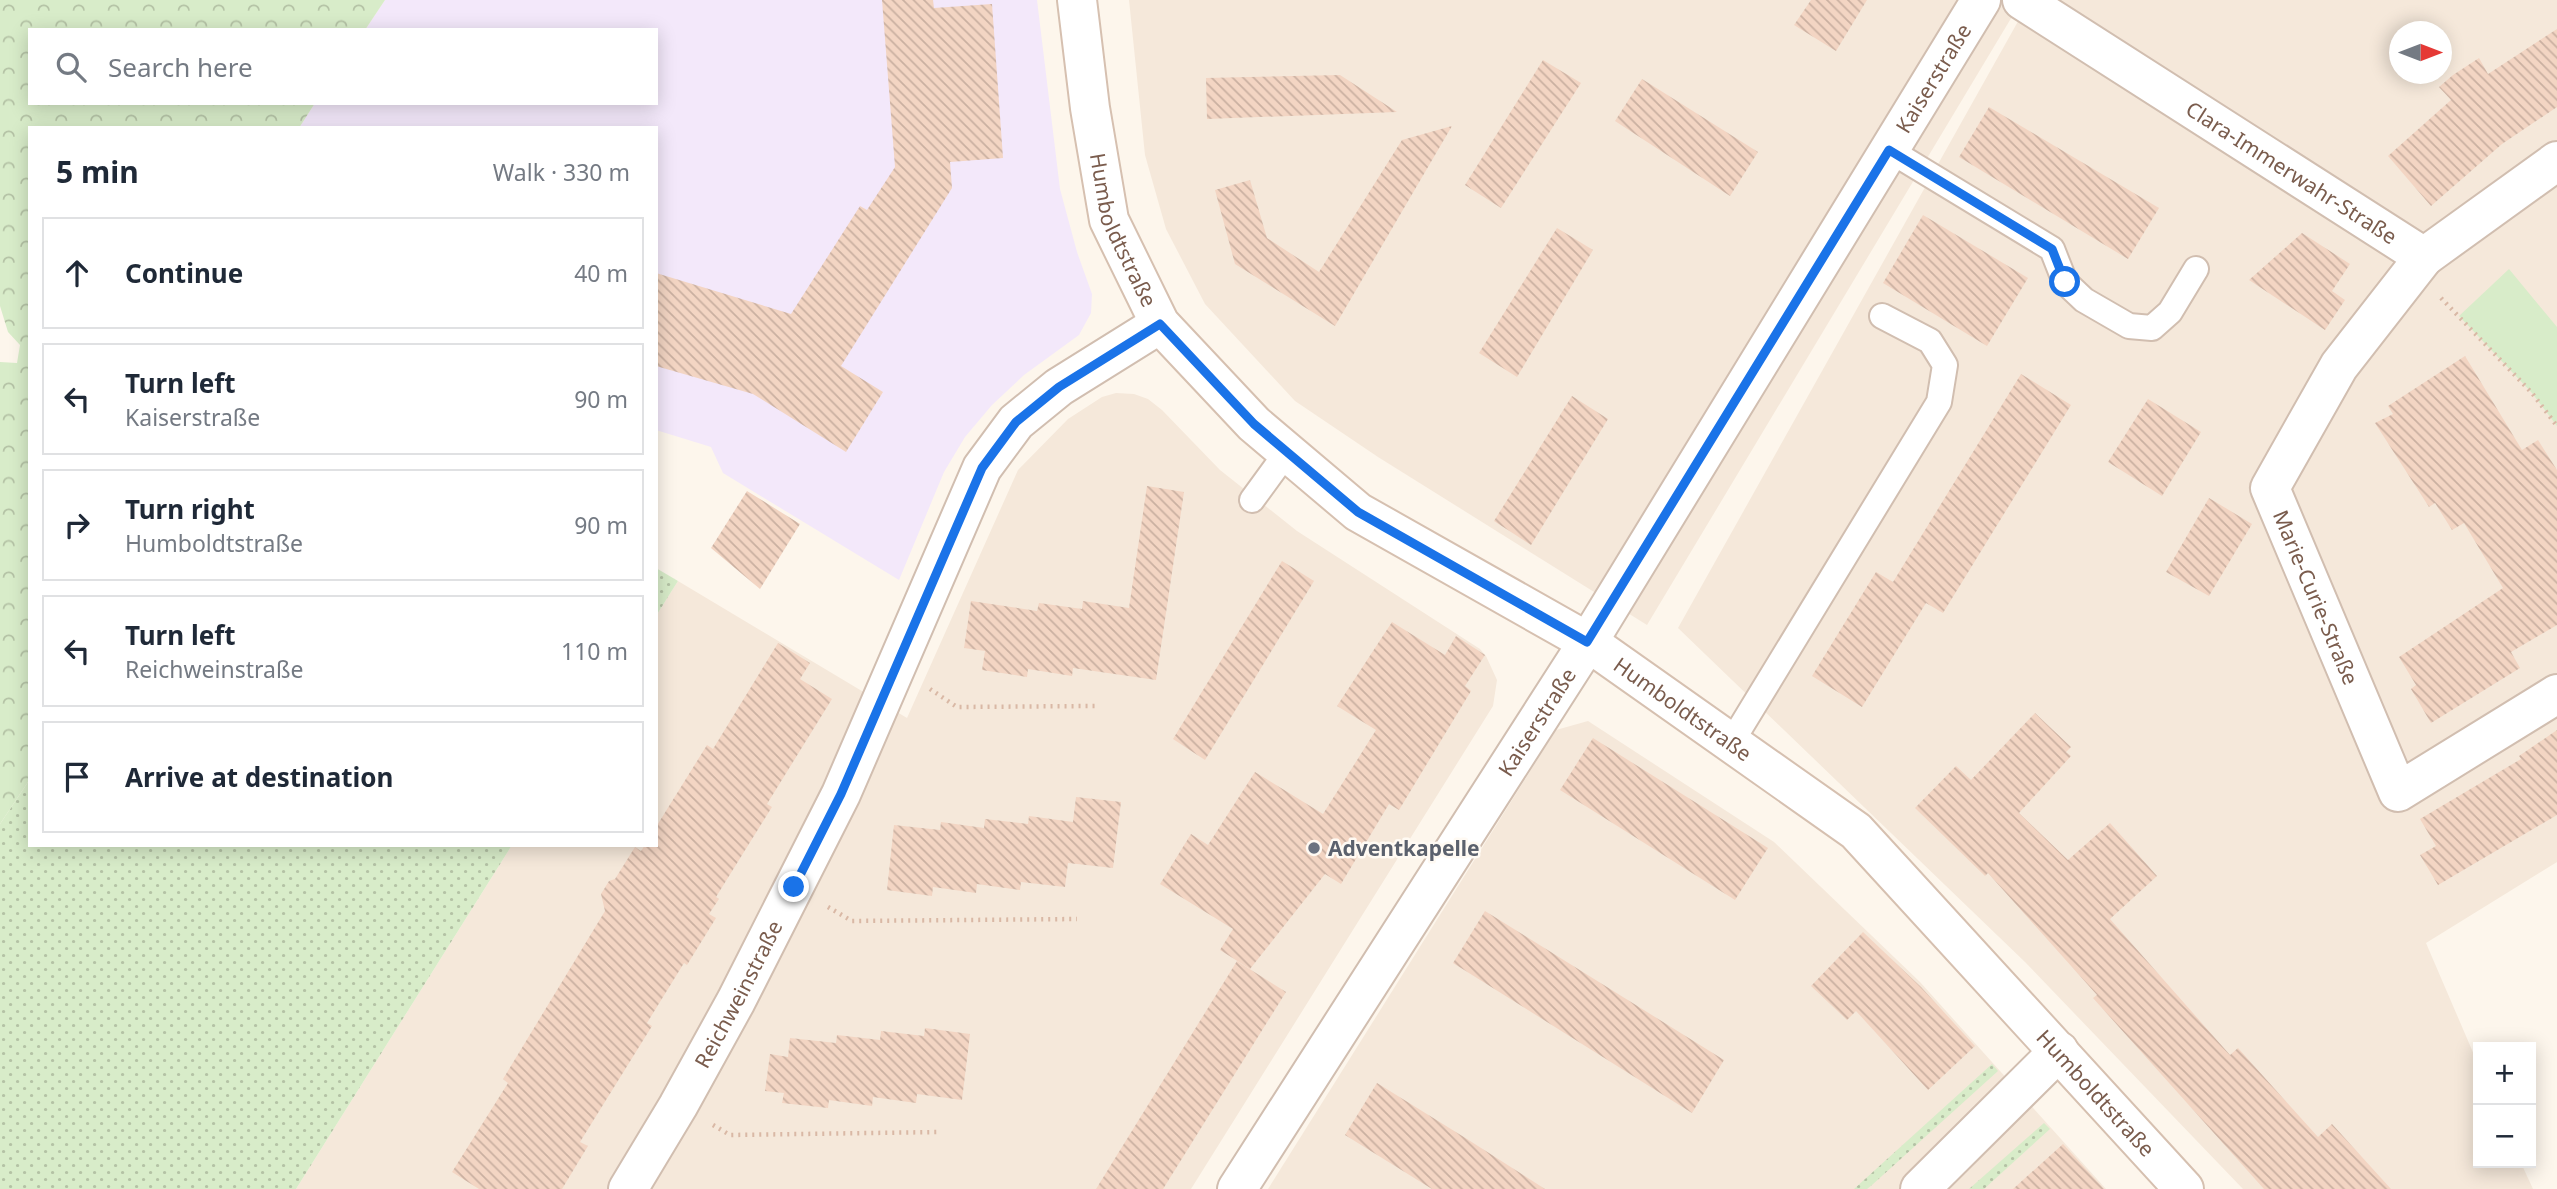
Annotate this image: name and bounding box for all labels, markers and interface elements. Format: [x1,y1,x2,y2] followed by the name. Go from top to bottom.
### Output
[1889,18,1977,138] street label: Kaiserstraße
[2389,21,2452,84] north arrow
[28,28,658,105] search box
[52,48,90,86] icon: search
[108,49,253,85] text: Search here
[2181,95,2402,250] street label: Clara-Immerwahr-Straße
[56,151,139,192] text: 5 min
[1084,151,1163,311] street label: Humboldtstraße
[493,156,630,188] text: Walk · 330 m
[58,254,96,292] icon: ahead
[125,255,243,291] text: Continue
[574,257,628,289] text: 40 m
[2049,266,2080,297] route start
[125,365,236,401] text: Turn left
[58,380,96,418] icon: left
[574,383,628,415] text: 90 m
[125,401,260,433] text: Kaiserstraße
[125,491,255,527] text: Turn right
[58,506,96,544] icon: right
[2267,506,2365,689] street label: Marie-Curie-Straße
[574,509,628,541] text: 90 m
[125,527,303,559] text: Humboldtstraße
[125,617,236,653] text: Turn left
[58,632,96,670] icon: left
[561,635,628,667] text: 110 m
[1608,651,1757,767] street label: Humboldtstraße
[125,653,303,685] text: Reichweinstraße
[1492,662,1582,781] street label: Kaiserstraße
[58,758,96,796] icon: arrive
[125,759,394,795] text: Arrive at destination
[1328,834,1480,862] place label: Adventkapelle
[1306,840,1322,856] marker: Adventkapelle
[778,871,809,902] route end
[688,916,789,1073] street label: Reichweinstraße
[2031,1023,2161,1162] street label: Humboldtstraße
[2473,1042,2536,1168] map controls
[2473,1042,2536,1105] button: +
[2473,1105,2536,1168] button: −

